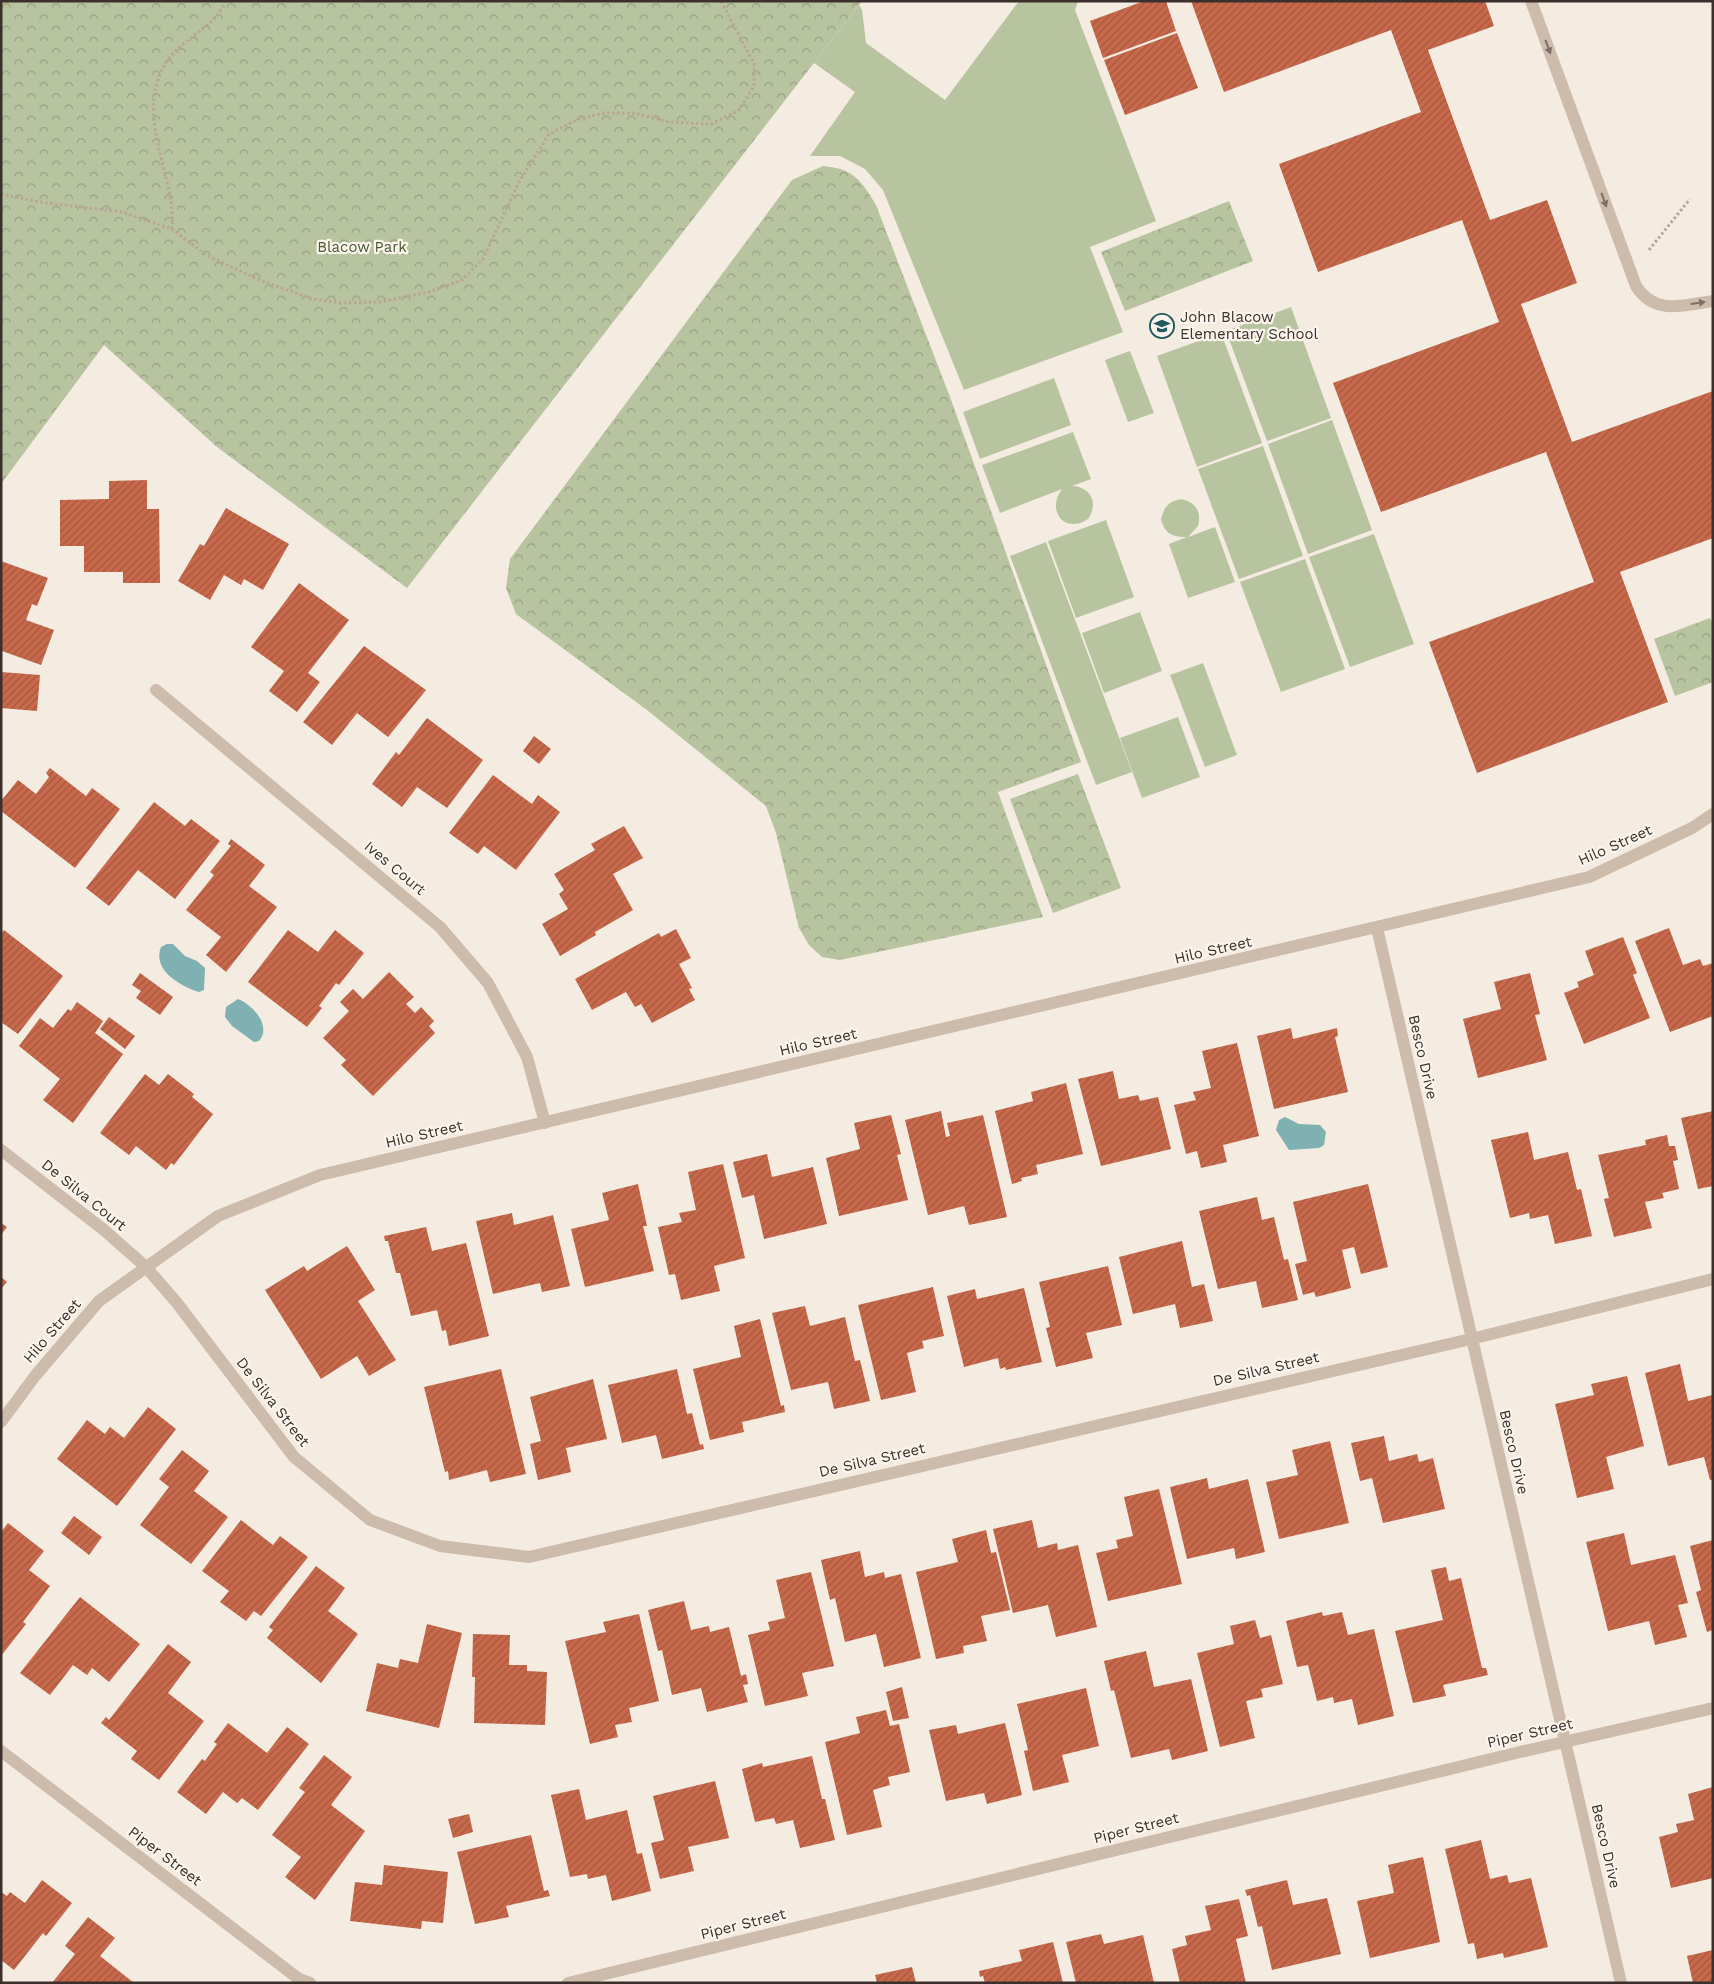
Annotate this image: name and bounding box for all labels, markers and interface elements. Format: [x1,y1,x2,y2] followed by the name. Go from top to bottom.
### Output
[1544,40,1552,55] one-way arrow
[1600,193,1608,208] one-way arrow
[317,238,407,256] park label: Blacow Park
[1690,298,1706,306] one-way arrow
[1180,308,1319,343] place label: John Blacow Elementary School
[1149,313,1175,339] school or university icon: John Blacow Elementary School
[1575,820,1655,869] street label: Hilo Street
[361,837,430,899] street label: Ives Court
[1173,932,1254,968] street label: Hilo Street
[1405,1013,1441,1101] street label: Besco Drive
[778,1024,859,1060] street label: Hilo Street
[384,1116,465,1152] street label: Hilo Street
[38,1155,131,1235] street label: De Silva Court
[19,1295,85,1367] street label: Hilo Street
[1211,1348,1322,1390] street label: De Silva Street
[233,1354,314,1451] street label: De Silva Street
[1496,1408,1532,1496] street label: Besco Drive
[817,1439,928,1481] street label: De Silva Street
[1485,1714,1575,1752] street label: Piper Street
[1588,1802,1624,1890] street label: Besco Drive
[1091,1809,1181,1847] street label: Piper Street
[125,1823,206,1890] street label: Piper Street
[698,1905,788,1943] street label: Piper Street

